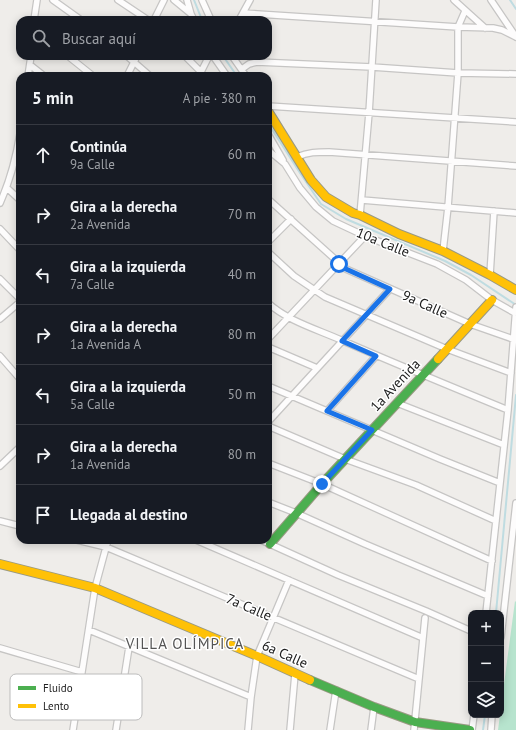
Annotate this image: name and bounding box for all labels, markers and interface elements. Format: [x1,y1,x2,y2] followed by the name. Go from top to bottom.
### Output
[16,16,272,60] search box
[30,27,52,49] icon: search
[62,29,136,48] text: Buscar aquí
[32,87,73,109] text: 5 min
[183,90,256,107] text: A pie · 380 m
[70,137,127,156] text: Continúa
[32,144,54,166] icon: ahead
[228,146,256,163] text: 60 m
[70,156,115,173] text: 9a Calle
[70,197,177,216] text: Gira a la derecha
[32,204,54,226] icon: right
[228,206,256,223] text: 70 m
[70,216,131,233] text: 2a Avenida
[354,223,412,261] street label: 10a Calle
[330,255,348,273] route start
[70,257,186,276] text: Gira a la izquierda
[32,264,54,286] icon: left
[228,266,256,283] text: 40 m
[70,276,114,293] text: 7a Calle
[399,286,451,322] street label: 9a Calle
[70,317,177,336] text: Gira a la derecha
[32,324,54,346] icon: right
[228,326,256,343] text: 80 m
[70,336,141,353] text: 1a Avenida A
[366,355,424,415] street label: 1a Avenida
[70,377,186,396] text: Gira a la izquierda
[32,384,54,406] icon: left
[228,386,256,403] text: 50 m
[70,396,115,413] text: 5a Calle
[70,437,177,456] text: Gira a la derecha
[32,444,54,466] icon: right
[228,446,256,463] text: 80 m
[70,456,131,473] text: 1a Avenida
[313,475,331,493] route end
[32,504,54,526] icon: arrive
[70,505,188,524] text: Llegada al destino
[224,589,274,625] street label: 7a Calle
[468,610,504,718] map controls
[468,610,504,646] button: +
[125,634,244,653] district label: VILLA OLÍMPICA
[259,636,311,672] street label: 6a Calle
[468,646,504,682] button: −
[10,674,142,720] legend
[43,681,73,695] text: Fluido
[468,682,504,718] button: layers
[43,699,69,713] text: Lento

